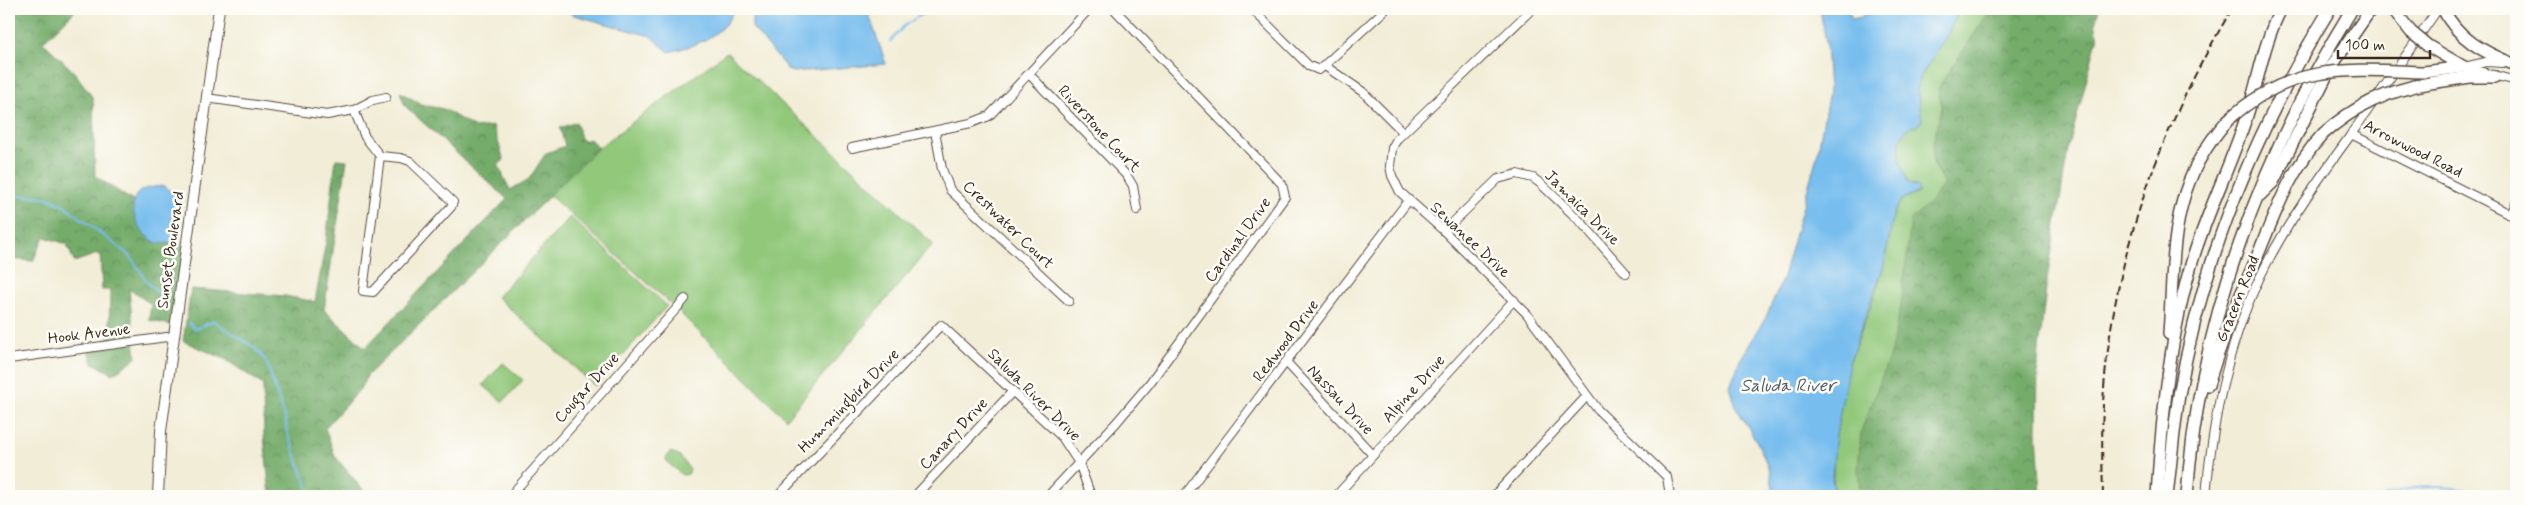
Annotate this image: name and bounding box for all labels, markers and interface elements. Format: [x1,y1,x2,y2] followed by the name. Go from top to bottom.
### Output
[2338,28,2430,60] scale bar
[2345,36,2385,56] text: 100 m
[1053,81,1145,178] street label: Riverstone Court
[2360,115,2466,183] street label: Arrowwood Road
[1540,166,1625,251] street label: Jamaica Drive
[958,176,1058,274] street label: Crestwater Court
[152,190,190,310] street label: Sunset Boulevard
[1200,193,1276,287] street label: Cardinal Drive
[1425,197,1515,283] street label: Sewanee Drive
[2211,253,2265,345] street label: Gracern Road
[1248,296,1324,386] street label: Redwood Drive
[47,318,132,349] street label: Hook Avenue
[794,344,905,458] street label: Hummingbird Drive
[983,344,1085,446] street label: Saluda River Drive
[550,348,625,428] street label: Cougar Drive
[1378,350,1450,428] street label: Alpine Drive
[1302,360,1378,440] street label: Nassau Drive
[1741,374,1838,398] water label: Saluda River
[915,393,993,475] street label: Canary Drive

